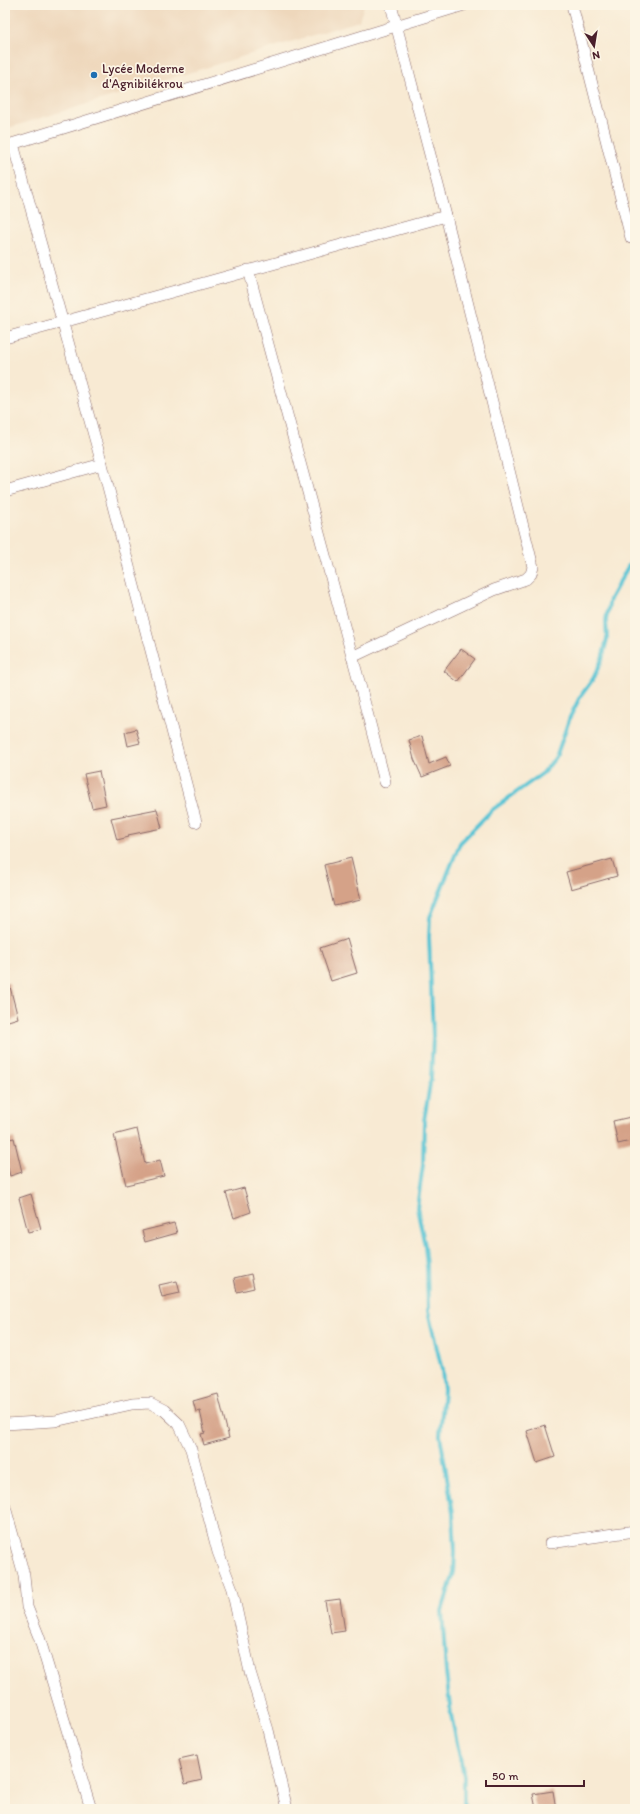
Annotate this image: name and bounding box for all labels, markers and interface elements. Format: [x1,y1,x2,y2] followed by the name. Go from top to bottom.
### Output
[574,26,614,66] north arrow
[591,48,601,62] text: N
[102,61,184,91] place label: Lycée Moderne d'Agnibilékrou
[89,70,99,80] marker: Lycée Moderne d'Agnibilékrou
[486,1762,584,1788] scale bar
[492,1769,518,1783] text: 50 m

